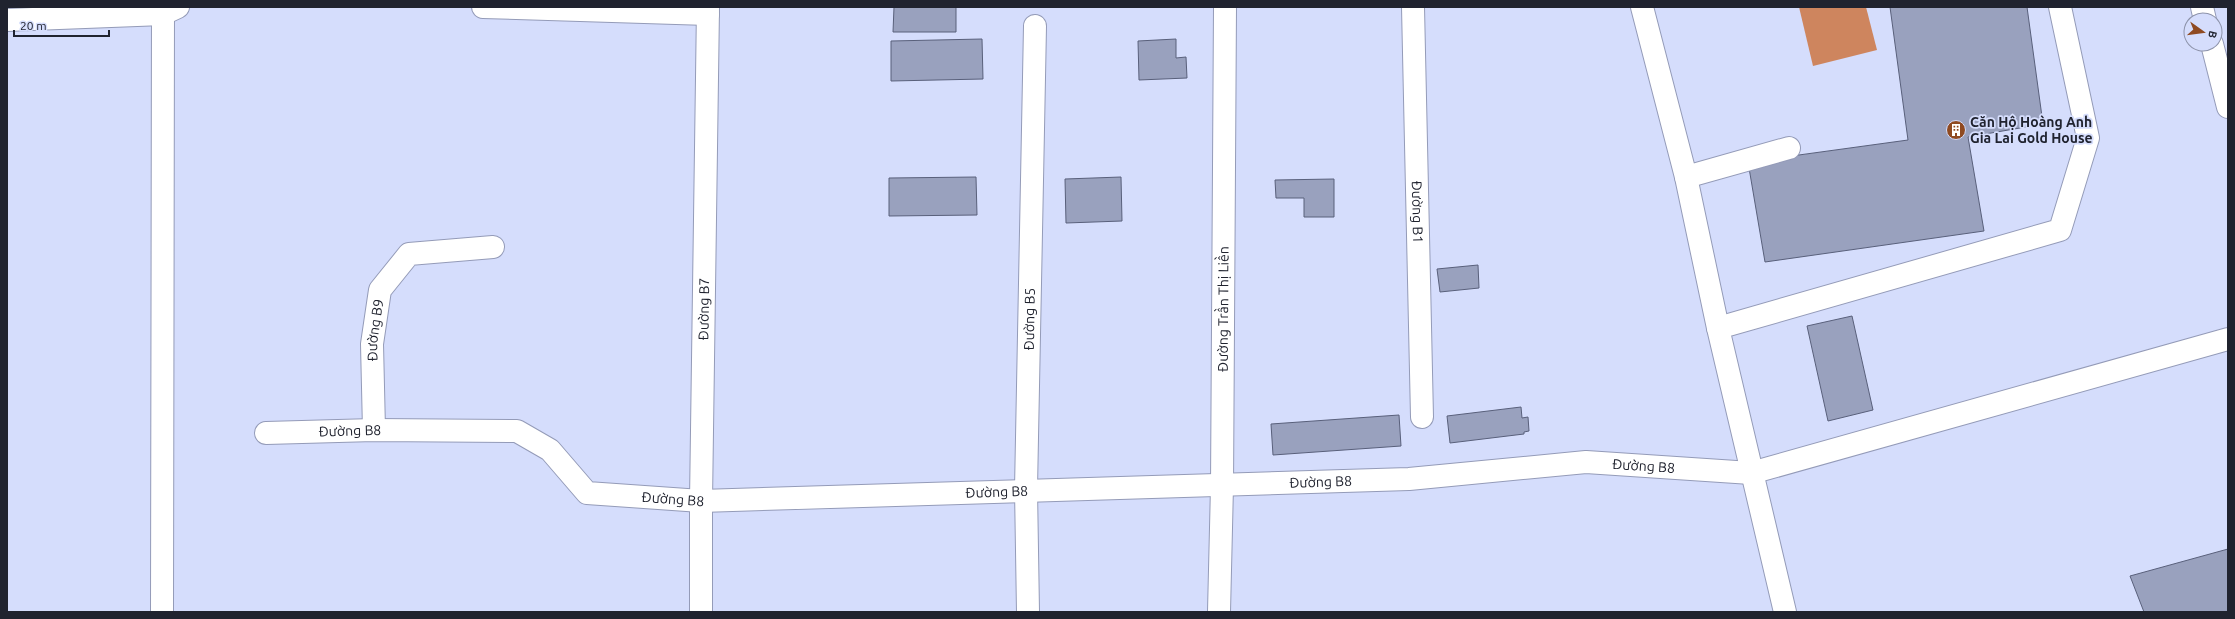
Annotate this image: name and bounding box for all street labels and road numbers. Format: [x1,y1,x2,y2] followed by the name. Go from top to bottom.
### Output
[1409,180,1426,243] street label: Đường B1
[1213,246,1232,372] street label: Đường Trần Thị Liền
[695,278,712,340] street label: Đường B7
[1021,288,1038,351] street label: Đường B5
[364,298,387,362] street label: Đường B9
[318,422,381,440] street label: Đường B8
[1612,456,1675,476] street label: Đường B8
[1289,473,1352,491] street label: Đường B8
[965,483,1028,501] street label: Đường B8
[641,489,705,509] street label: Đường B8

